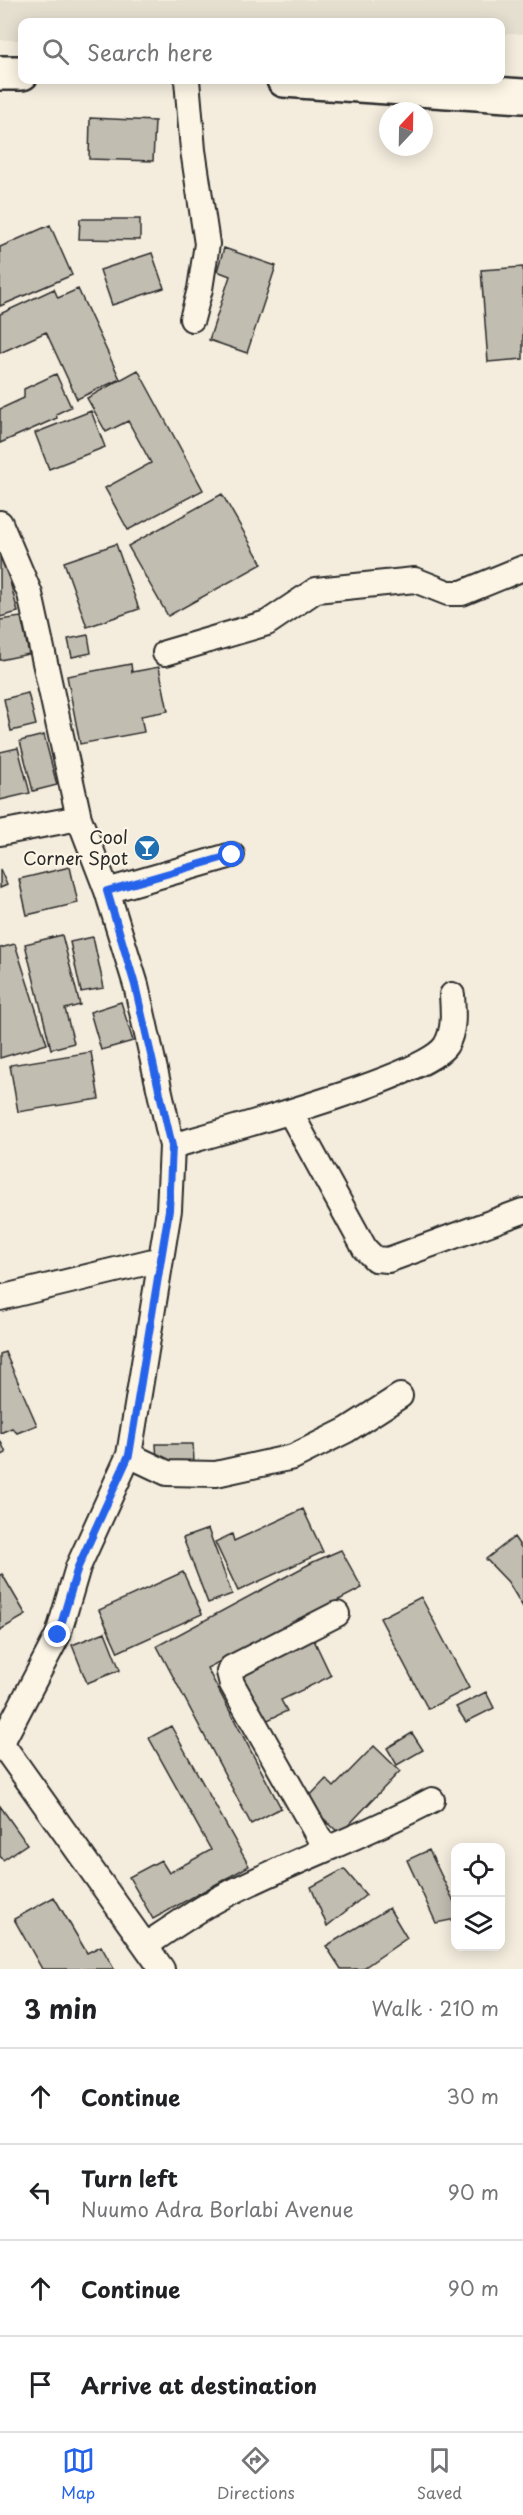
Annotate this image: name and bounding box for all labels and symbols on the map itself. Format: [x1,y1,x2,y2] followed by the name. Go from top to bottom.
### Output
[379,102,433,156] north arrow
[23,823,128,871] place label: Cool Corner Spot
[132,833,162,863] bar icon: Cool Corner Spot
[218,841,244,867] route start
[44,1621,70,1647] route end

